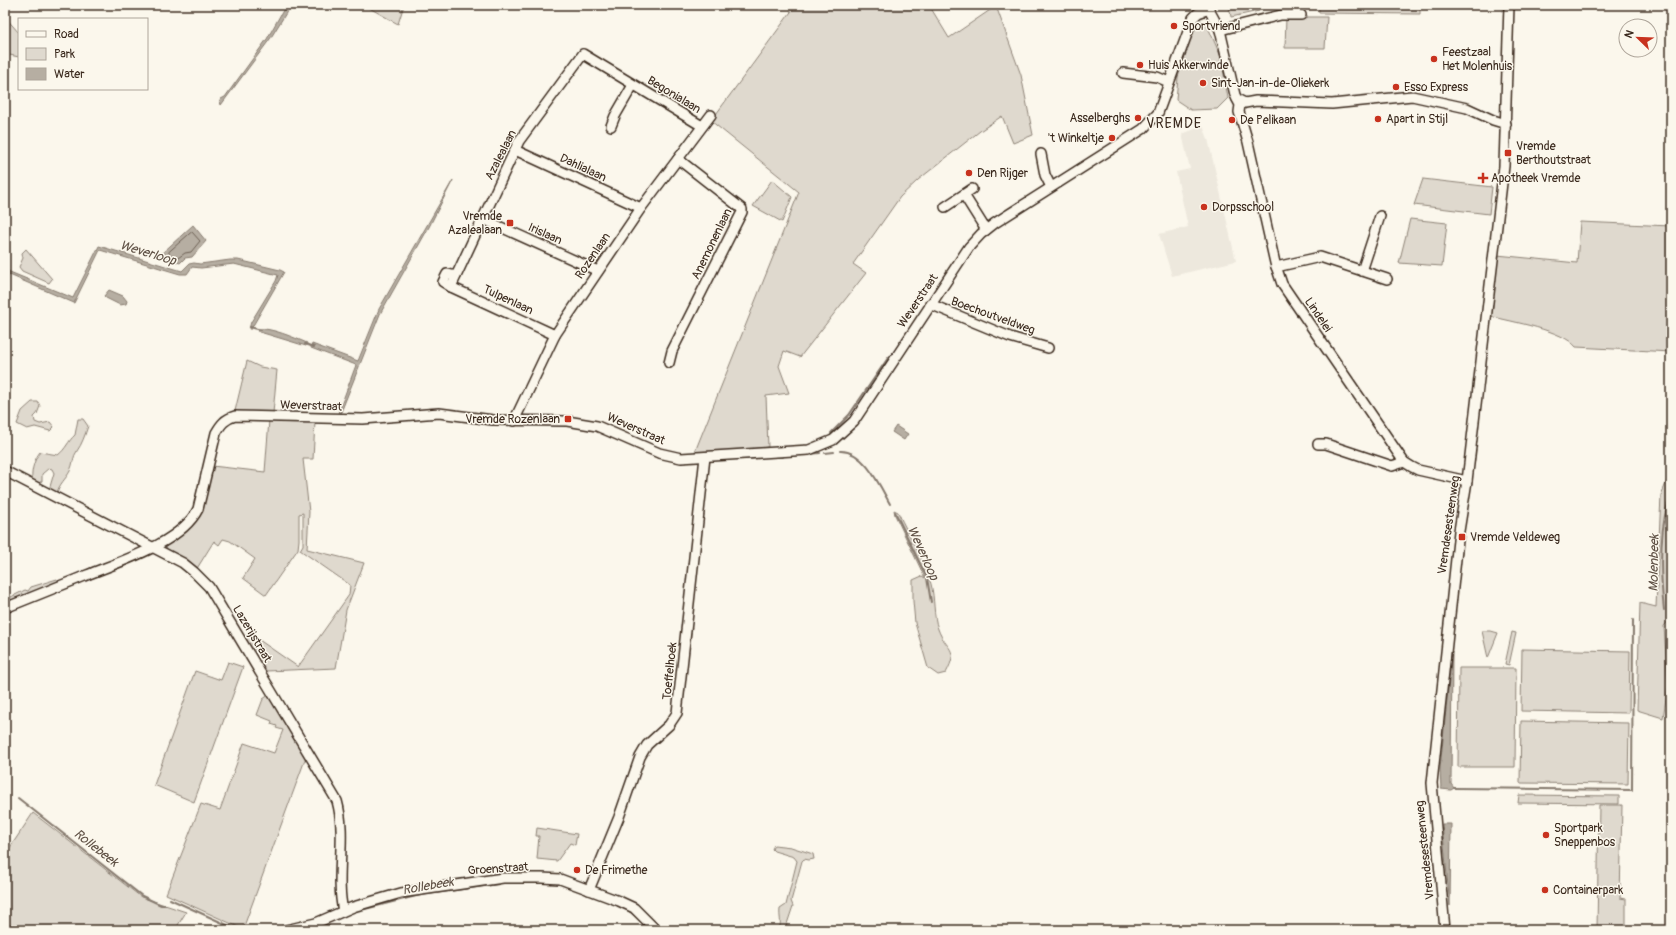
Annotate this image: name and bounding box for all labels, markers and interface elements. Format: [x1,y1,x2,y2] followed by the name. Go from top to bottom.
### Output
[18,18,148,90] legend
[1618,18,1658,58] north arrow
[1182,19,1241,34] place label: Sportvriend
[1169,21,1179,31] marker: Sportvriend
[54,27,79,42] text: Road
[1622,28,1637,40] text: N
[1442,45,1513,74] place label: Feestzaal Het Molenhuis
[54,47,75,62] text: Park
[1429,54,1439,64] marker: Feestzaal Het Molenhuis
[1148,58,1229,73] place label: Huis Akkerwinde
[1135,60,1145,70] marker: Huis Akkerwinde
[54,67,85,82] text: Water
[644,73,704,117] street label: Begonialaan
[1211,76,1329,91] place label: Sint-Jan-in-de-Oliekerk
[1198,78,1208,88] marker: Sint-Jan-in-de-Oliekerk
[1404,80,1469,95] place label: Esso Express
[1391,82,1401,92] marker: Esso Express
[1069,111,1131,126] place label: Asselberghs
[1386,112,1448,127] place label: Apart in Stijl
[1133,113,1143,123] marker: Asselberghs
[1240,113,1296,128] place label: De Pelikaan
[1373,114,1383,124] marker: Apart in Stijl
[1146,115,1202,132] district label: VREMDE
[1227,115,1237,125] marker: De Pelikaan
[482,127,520,183] street label: Azalealaan
[1048,131,1104,146] place label: 't Winkeltje
[1107,133,1117,143] marker: 't Winkeltje
[1516,139,1591,168] place label: Vremde Berthoutstraat
[1503,148,1513,158] marker: Vremde Berthoutstraat
[557,151,609,185] street label: Dahlialaan
[977,166,1029,181] place label: Den Rijger
[964,168,974,178] marker: Den Rijger
[1491,171,1580,186] place label: Apotheek Vremde
[1478,173,1488,183] marker: Apotheek Vremde
[1212,200,1274,215] place label: Dorpsschool
[1199,202,1209,212] marker: Dorpsschool
[688,206,736,282] street label: Anemonenlaan
[448,209,502,238] place label: Vremde Azalealaan
[505,218,515,228] marker: Vremde Azalealaan
[526,220,565,248] street label: Irislaan
[572,230,614,282] street label: Rozenlaan
[118,237,179,269] water label: Weverloop
[894,271,942,331] street label: Weverstraat
[480,282,536,318] street label: Tulpenlaan
[949,294,1037,338] street label: Boechoutveldweg
[1301,295,1335,335] street label: Lindelei
[280,397,342,415] street label: Weverstraat
[605,410,667,449] street label: Weverstraat
[465,412,560,427] place label: Vremde Rozenlaan
[563,414,573,424] marker: Vremde Rozenlaan
[1435,475,1463,575] street label: Vremdesesteenweg
[904,523,942,583] water label: Weverloop
[1470,530,1560,545] place label: Vremde Veldeweg
[1457,532,1467,542] marker: Vremde Veldeweg
[1645,533,1663,592] water label: Molenbeek
[229,603,275,665] street label: Lazerijstraat
[660,641,680,701] street label: Toeffelhoek
[1412,800,1438,900] street label: Vremdesesteenweg
[1554,821,1616,850] place label: Sportpark Sneppenbos
[71,826,123,871] water label: Rollebeek
[1541,830,1551,840] marker: Sportpark Sneppenbos
[467,859,529,879] street label: Groenstraat
[585,863,647,878] place label: De Frimethe
[572,865,582,875] marker: De Frimethe
[401,873,456,898] water label: Rollebeek
[1553,883,1623,898] place label: Containerpark
[1540,885,1550,895] marker: Containerpark

